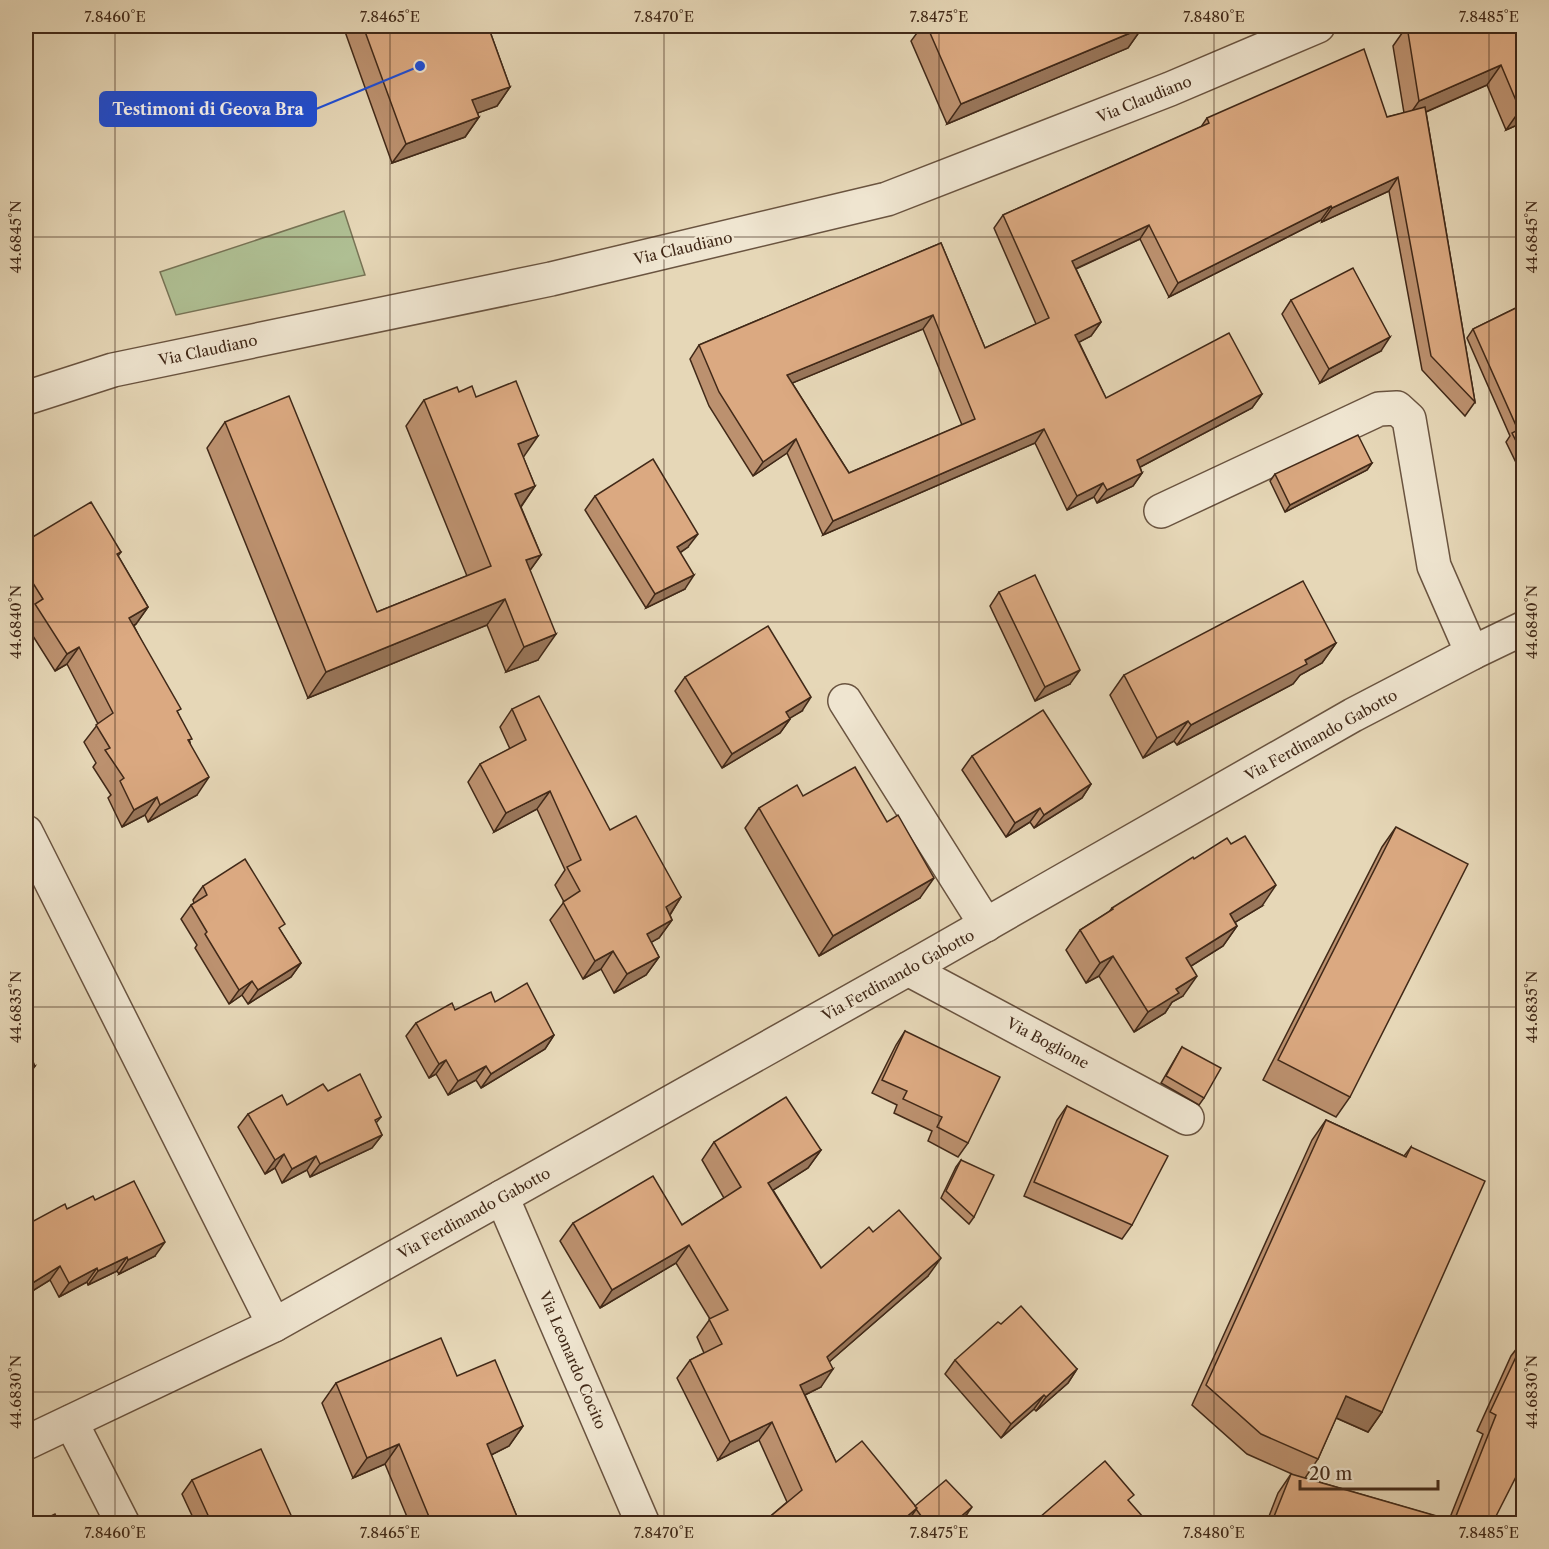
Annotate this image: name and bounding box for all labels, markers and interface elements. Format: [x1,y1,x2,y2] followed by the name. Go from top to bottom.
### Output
[84,7,146,26] text: 7.8460°E
[360,7,420,26] text: 7.8465°E
[634,7,694,26] text: 7.8470°E
[910,7,968,26] text: 7.8475°E
[1183,7,1245,26] text: 7.8480°E
[1459,7,1519,26] text: 7.8485°E
[1093,71,1194,127] street label: Via Claudiano
[100,92,316,126] callout: Testimoni di Geova Bra
[112,99,304,119] text: Testimoni di Geova Bra
[6,200,25,274] text: 44.6845°N
[1522,200,1541,274] text: 44.6845°N
[631,227,734,269] street label: Via Claudiano
[156,330,259,370] street label: Via Claudiano
[6,585,25,659] text: 44.6840°N
[1522,585,1541,659] text: 44.6840°N
[1241,685,1401,785] street label: Via Ferdinando Gabotto
[818,925,978,1025] street label: Via Ferdinando Gabotto
[6,971,25,1043] text: 44.6835°N
[1522,971,1541,1043] text: 44.6835°N
[1003,1013,1093,1073] street label: Via Boglione
[394,1163,554,1263] street label: Via Ferdinando Gabotto
[535,1287,611,1432] street label: Via Leonardo Cocito
[6,1355,25,1429] text: 44.6830°N
[1522,1355,1541,1429] text: 44.6830°N
[1300,1453,1438,1491] scale bar
[1309,1463,1353,1485] text: 20 m
[84,1523,146,1542] text: 7.8460°E
[360,1523,420,1542] text: 7.8465°E
[634,1523,694,1542] text: 7.8470°E
[910,1523,968,1542] text: 7.8475°E
[1183,1523,1245,1542] text: 7.8480°E
[1459,1523,1519,1542] text: 7.8485°E

